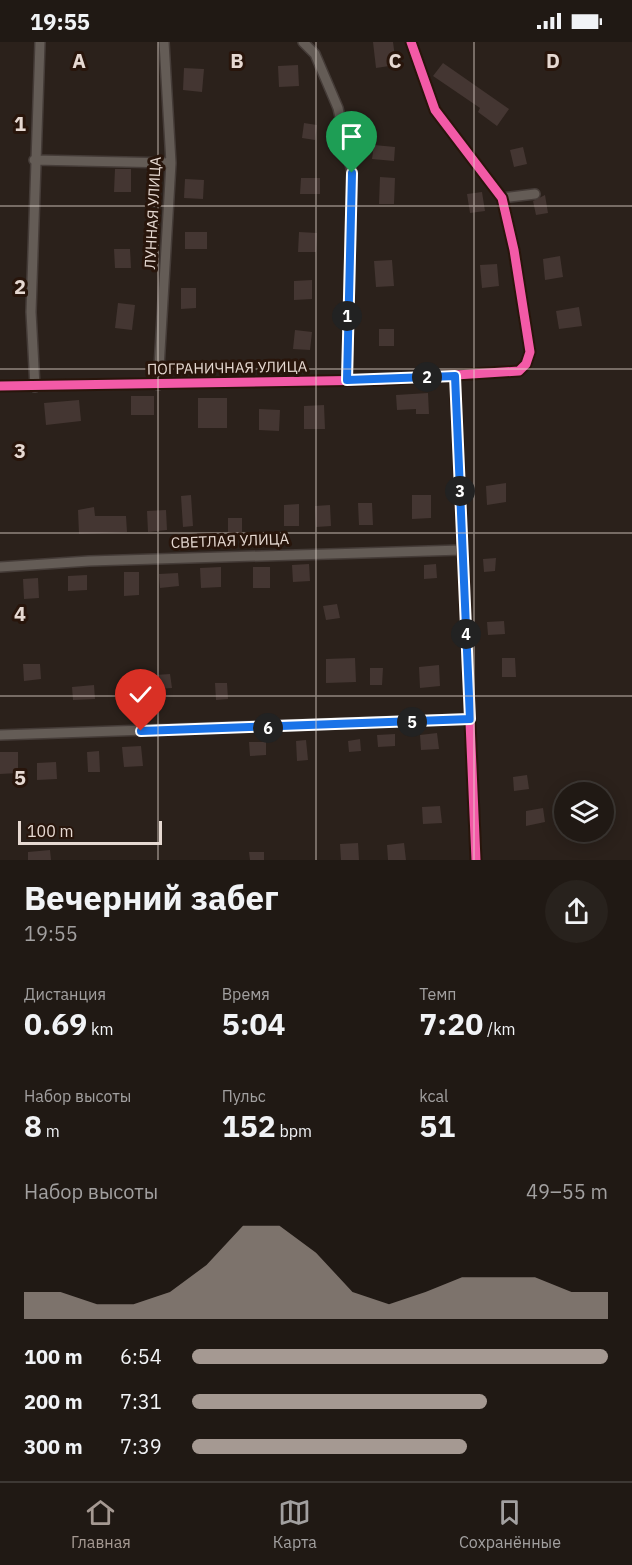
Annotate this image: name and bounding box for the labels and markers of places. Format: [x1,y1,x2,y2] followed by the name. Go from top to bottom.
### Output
[326,111,377,173] pin
[332,301,362,331] pin: 1
[412,362,442,392] pin: 2
[445,476,475,506] pin: 3
[451,619,481,649] pin: 4
[115,669,166,731] pin
[397,707,427,737] pin: 5
[253,713,283,743] pin: 6

